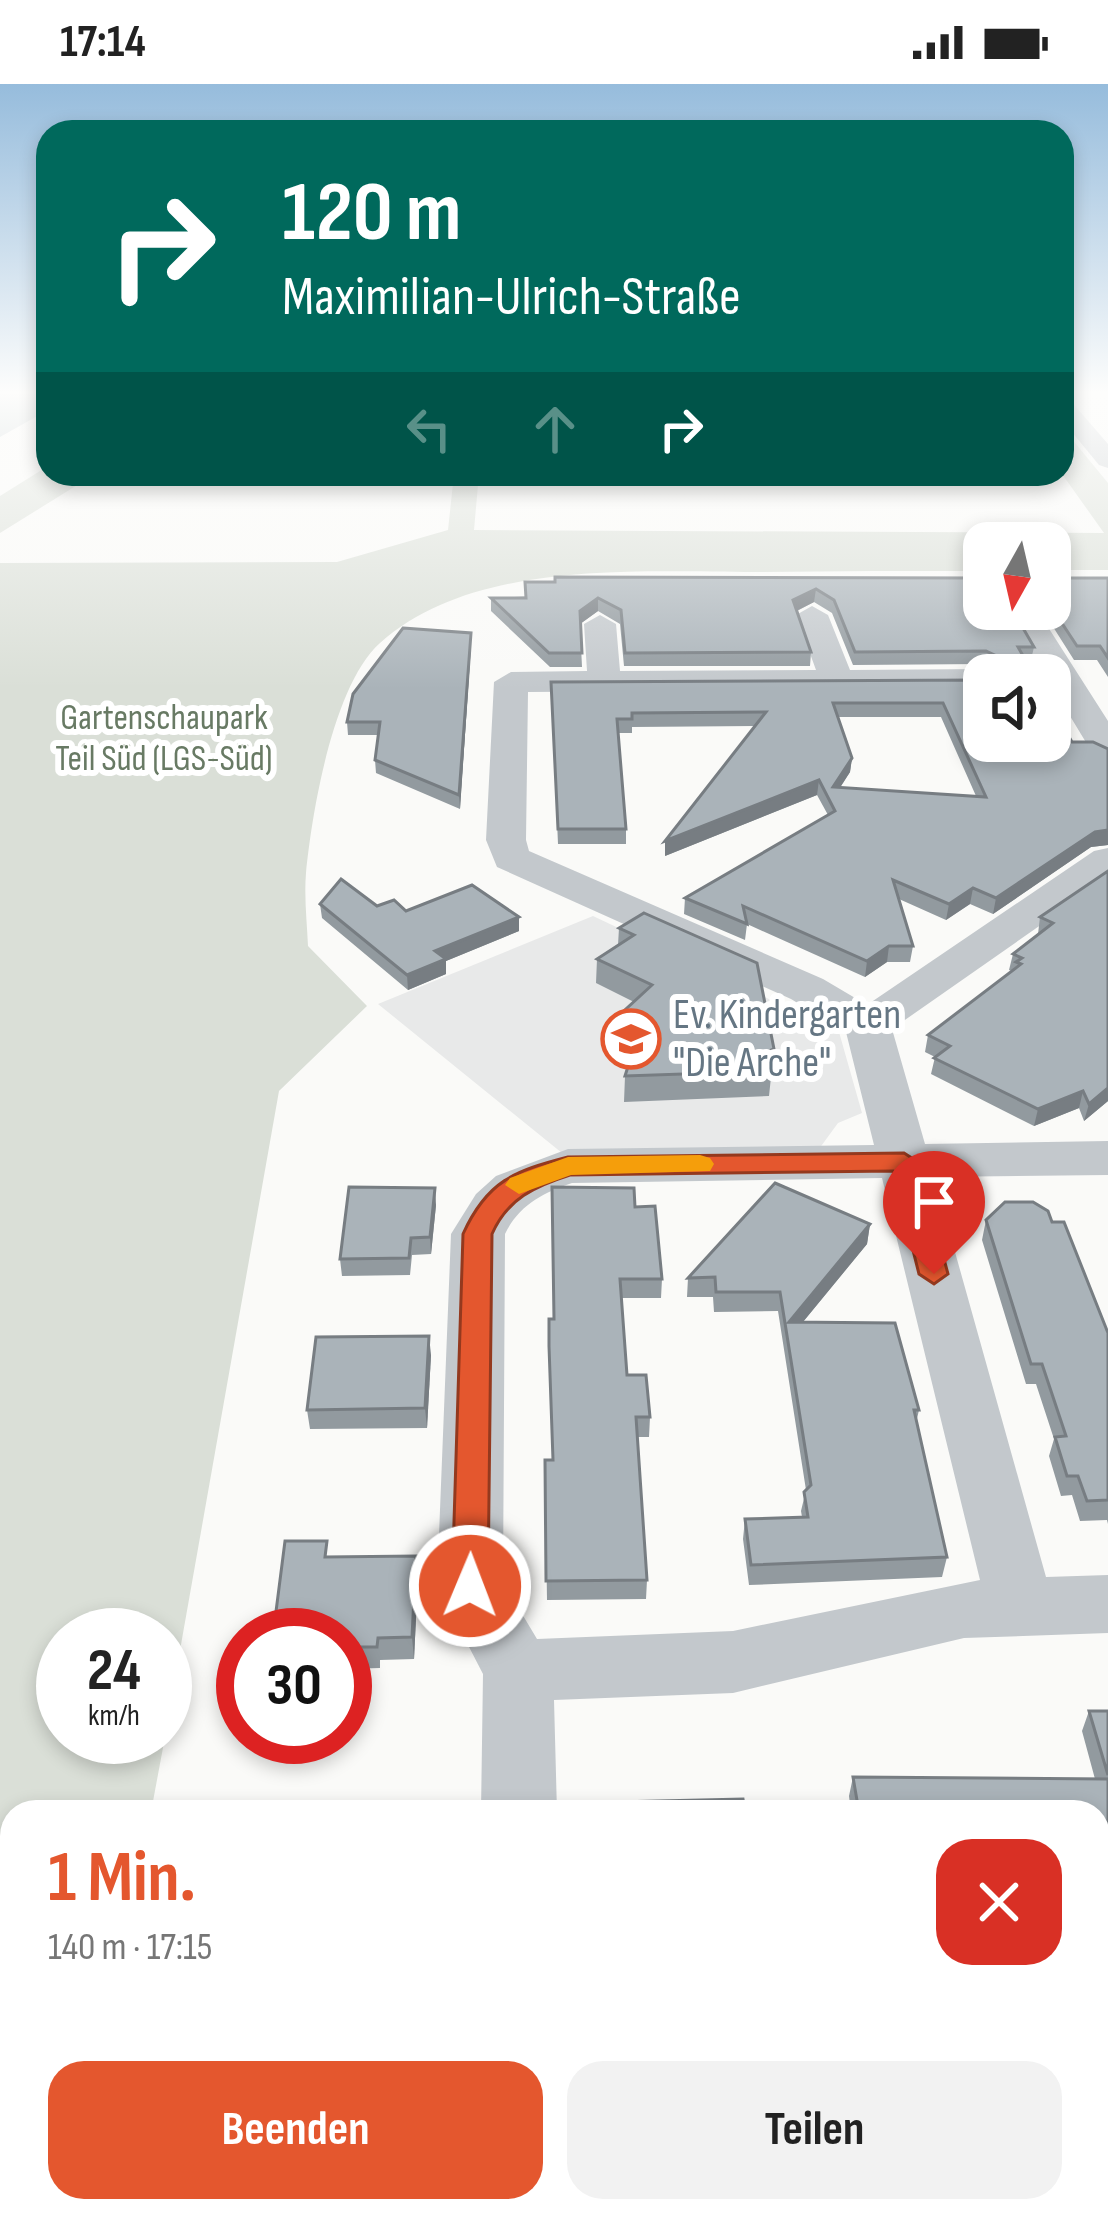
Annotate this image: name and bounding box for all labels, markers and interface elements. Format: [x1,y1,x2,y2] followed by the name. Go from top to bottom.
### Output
[60,15,146,70] text: 17:14
[282,163,461,264] text: 120 m
[84,168,240,324] icon: right
[282,265,741,330] text: Maximilian-Ulrich-Straße
[396,396,462,462] icon: left
[522,396,588,462] icon: ahead
[648,396,714,462] icon: right
[963,522,1071,630] north arrow
[963,522,1071,762] map controls
[963,654,1071,762] button: sound
[55,697,273,781] park label: Gartenschaupark Teil Süd (LGS-Süd)
[673,990,901,1089] place label: Ev. Kindergarten "Die Arche"
[600,1008,662,1070] school or university icon: Ev. Kindergarten "Die Arche"
[883,1151,985,1274] pin
[901,1169,967,1235] icon: arrive
[407,1523,533,1649] position arrow
[216,1608,372,1764] speed limit sign: 30
[87,1635,141,1707] text: 24
[88,1698,140,1734] text: km/h
[48,1835,196,1922] text: 1 Min.
[936,1839,1062,1965] button: close
[48,1924,212,1971] text: 140 m · 17:15
[48,2061,543,2199] button: Beenden
[567,2061,1062,2199] button: Teilen

